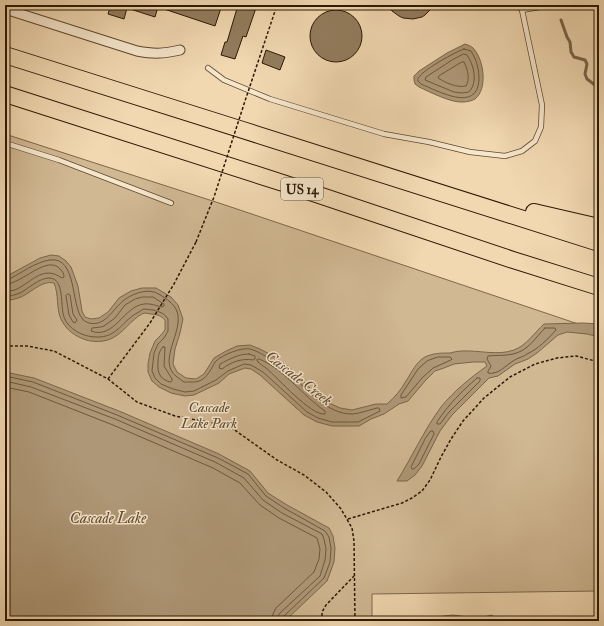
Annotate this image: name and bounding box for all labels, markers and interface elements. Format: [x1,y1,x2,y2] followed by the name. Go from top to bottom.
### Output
[281,178,323,200] road number: US 14
[262,347,336,410] water label: Cascade Creek
[180,399,237,432] park label: Cascade Lake Park
[70,509,147,528] water label: Cascade Lake

